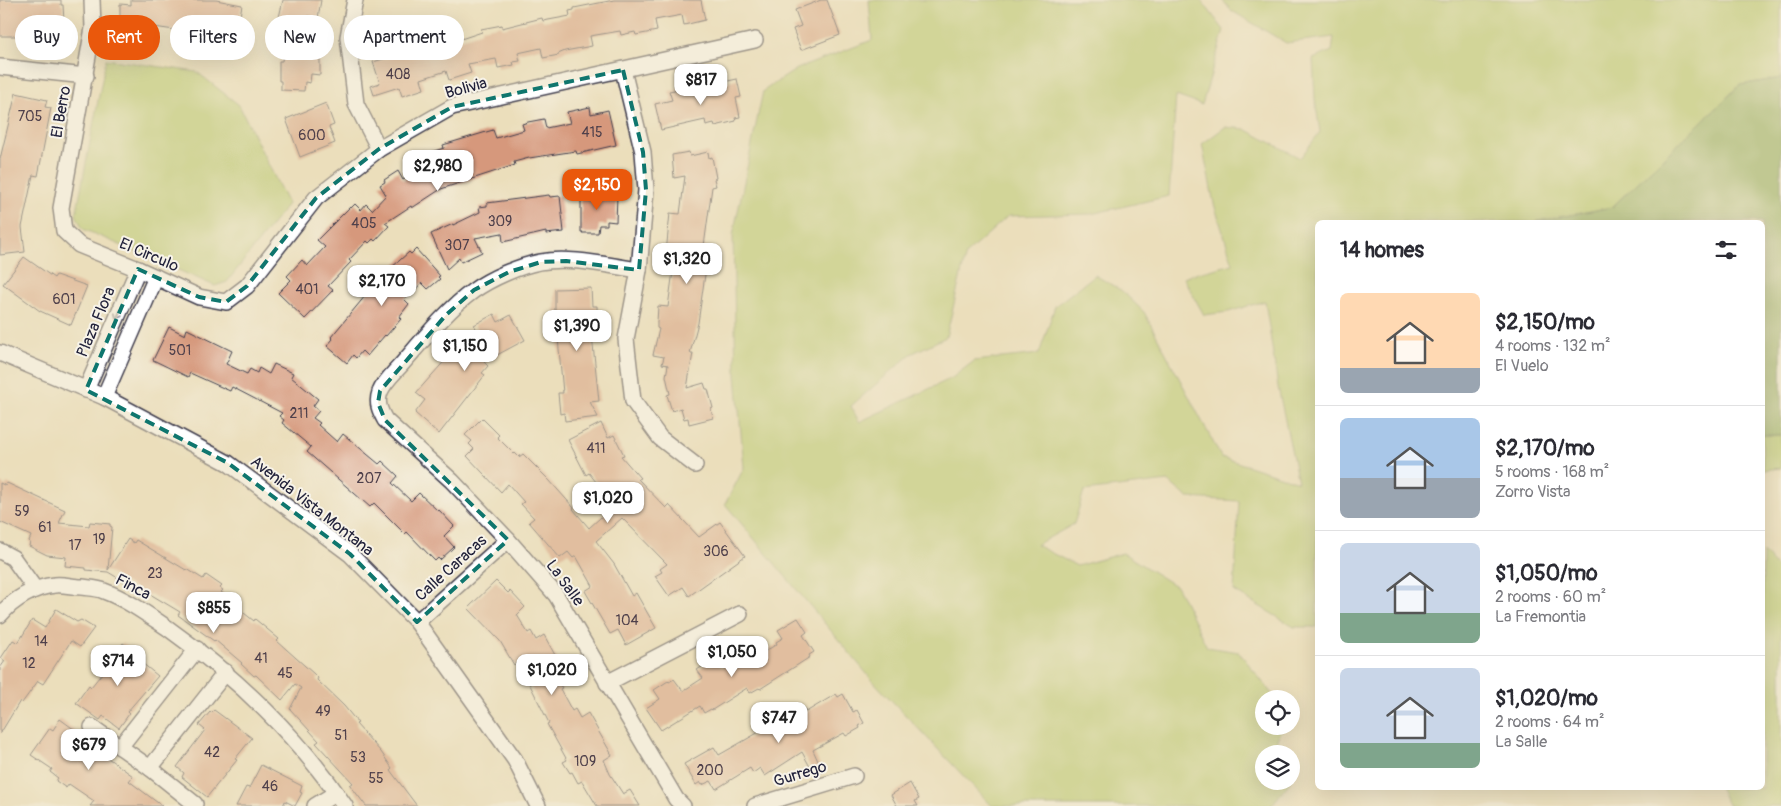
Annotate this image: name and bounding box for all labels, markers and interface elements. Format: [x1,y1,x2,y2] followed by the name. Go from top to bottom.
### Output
[15,15,78,60] chip: Buy
[88,15,160,60] chip: Rent
[170,15,255,60] chip: Filters
[265,15,334,60] chip: New
[344,15,464,60] chip: Apartment
[671,64,731,106] pin: $817
[386,66,410,83] house number: 408
[685,70,717,90] text: $817
[443,73,489,103] street label: Bolivia
[47,84,75,139] street label: El Berro
[18,108,42,125] house number: 705
[581,124,603,141] house number: 415
[298,127,326,144] house number: 600
[397,150,479,192] pin: $2,980
[414,156,462,176] text: $2,980
[556,168,638,211] pin: $2,150
[573,175,621,195] text: $2,150
[488,213,512,230] house number: 309
[351,215,377,232] house number: 405
[116,234,182,277] street label: El Circulo
[1712,236,1740,264] icon: filters
[445,237,470,254] house number: 307
[1340,237,1424,264] text: 14 homes
[646,242,728,285] pin: $1,320
[663,249,711,269] text: $1,320
[341,264,423,307] pin: $2,170
[358,271,406,291] text: $2,170
[295,281,319,298] house number: 401
[72,284,120,360] street label: Plaza Flora
[52,291,76,308] house number: 601
[114,305,123,321] one-way arrow
[1495,309,1595,336] text: $2,150/mo
[536,310,618,352] pin: $1,390
[1380,313,1440,373] icon: home
[553,316,601,336] text: $1,390
[424,330,506,372] pin: $1,150
[443,336,487,356] text: $1,150
[1495,336,1610,356] text: 4 rooms · 132 m²
[169,342,191,359] house number: 501
[1495,356,1549,376] text: El Vuelo
[290,405,308,422] house number: 211
[1495,435,1595,462] text: $2,170/mo
[1380,438,1440,498] icon: home
[586,440,606,457] house number: 411
[247,452,377,560] street label: Avenida Vista Montana
[1495,462,1609,482] text: 5 rooms · 168 m²
[357,470,382,487] house number: 207
[567,482,649,524] pin: $1,020
[1495,482,1571,502] text: Zorro Vista
[583,488,633,508] text: $1,020
[15,503,29,520] house number: 59
[38,519,52,536] house number: 61
[93,531,105,548] house number: 19
[411,531,491,605] street label: Calle Caracas
[69,537,82,554] house number: 17
[703,543,729,560] house number: 306
[542,556,588,610] street label: La Salle
[1495,560,1597,587] text: $1,050/mo
[1380,563,1440,623] icon: home
[147,565,163,582] house number: 23
[112,569,154,605] street label: Finca
[1495,587,1606,607] text: 2 rooms · 60 m²
[184,592,244,634] pin: $855
[197,598,231,618] text: $855
[1495,607,1586,627] text: La Fremontia
[615,612,639,629] house number: 104
[34,633,48,650] house number: 14
[691,636,773,678] pin: $1,050
[707,642,757,662] text: $1,050
[88,644,148,687] pin: $714
[254,650,268,667] house number: 41
[102,651,134,671] text: $714
[511,654,593,696] pin: $1,020
[22,655,36,672] house number: 12
[527,660,577,680] text: $1,020
[277,665,293,682] house number: 45
[1495,685,1598,712] text: $1,020/mo
[1380,688,1440,748] icon: home
[1255,690,1300,790] map controls
[1255,690,1300,735] button: locate
[749,702,809,744] pin: $747
[315,703,331,720] house number: 49
[762,708,796,728] text: $747
[1495,712,1605,732] text: 2 rooms · 64 m²
[334,727,348,744] house number: 51
[59,728,119,771] pin: $679
[1495,732,1547,752] text: La Salle
[72,735,106,755] text: $679
[204,744,220,761] house number: 42
[1255,745,1300,790] button: layers
[350,749,366,766] house number: 53
[574,753,596,770] house number: 109
[771,756,829,792] street label: Gurrego
[697,762,723,779] house number: 200
[368,770,384,787] house number: 55
[262,778,278,795] house number: 46

